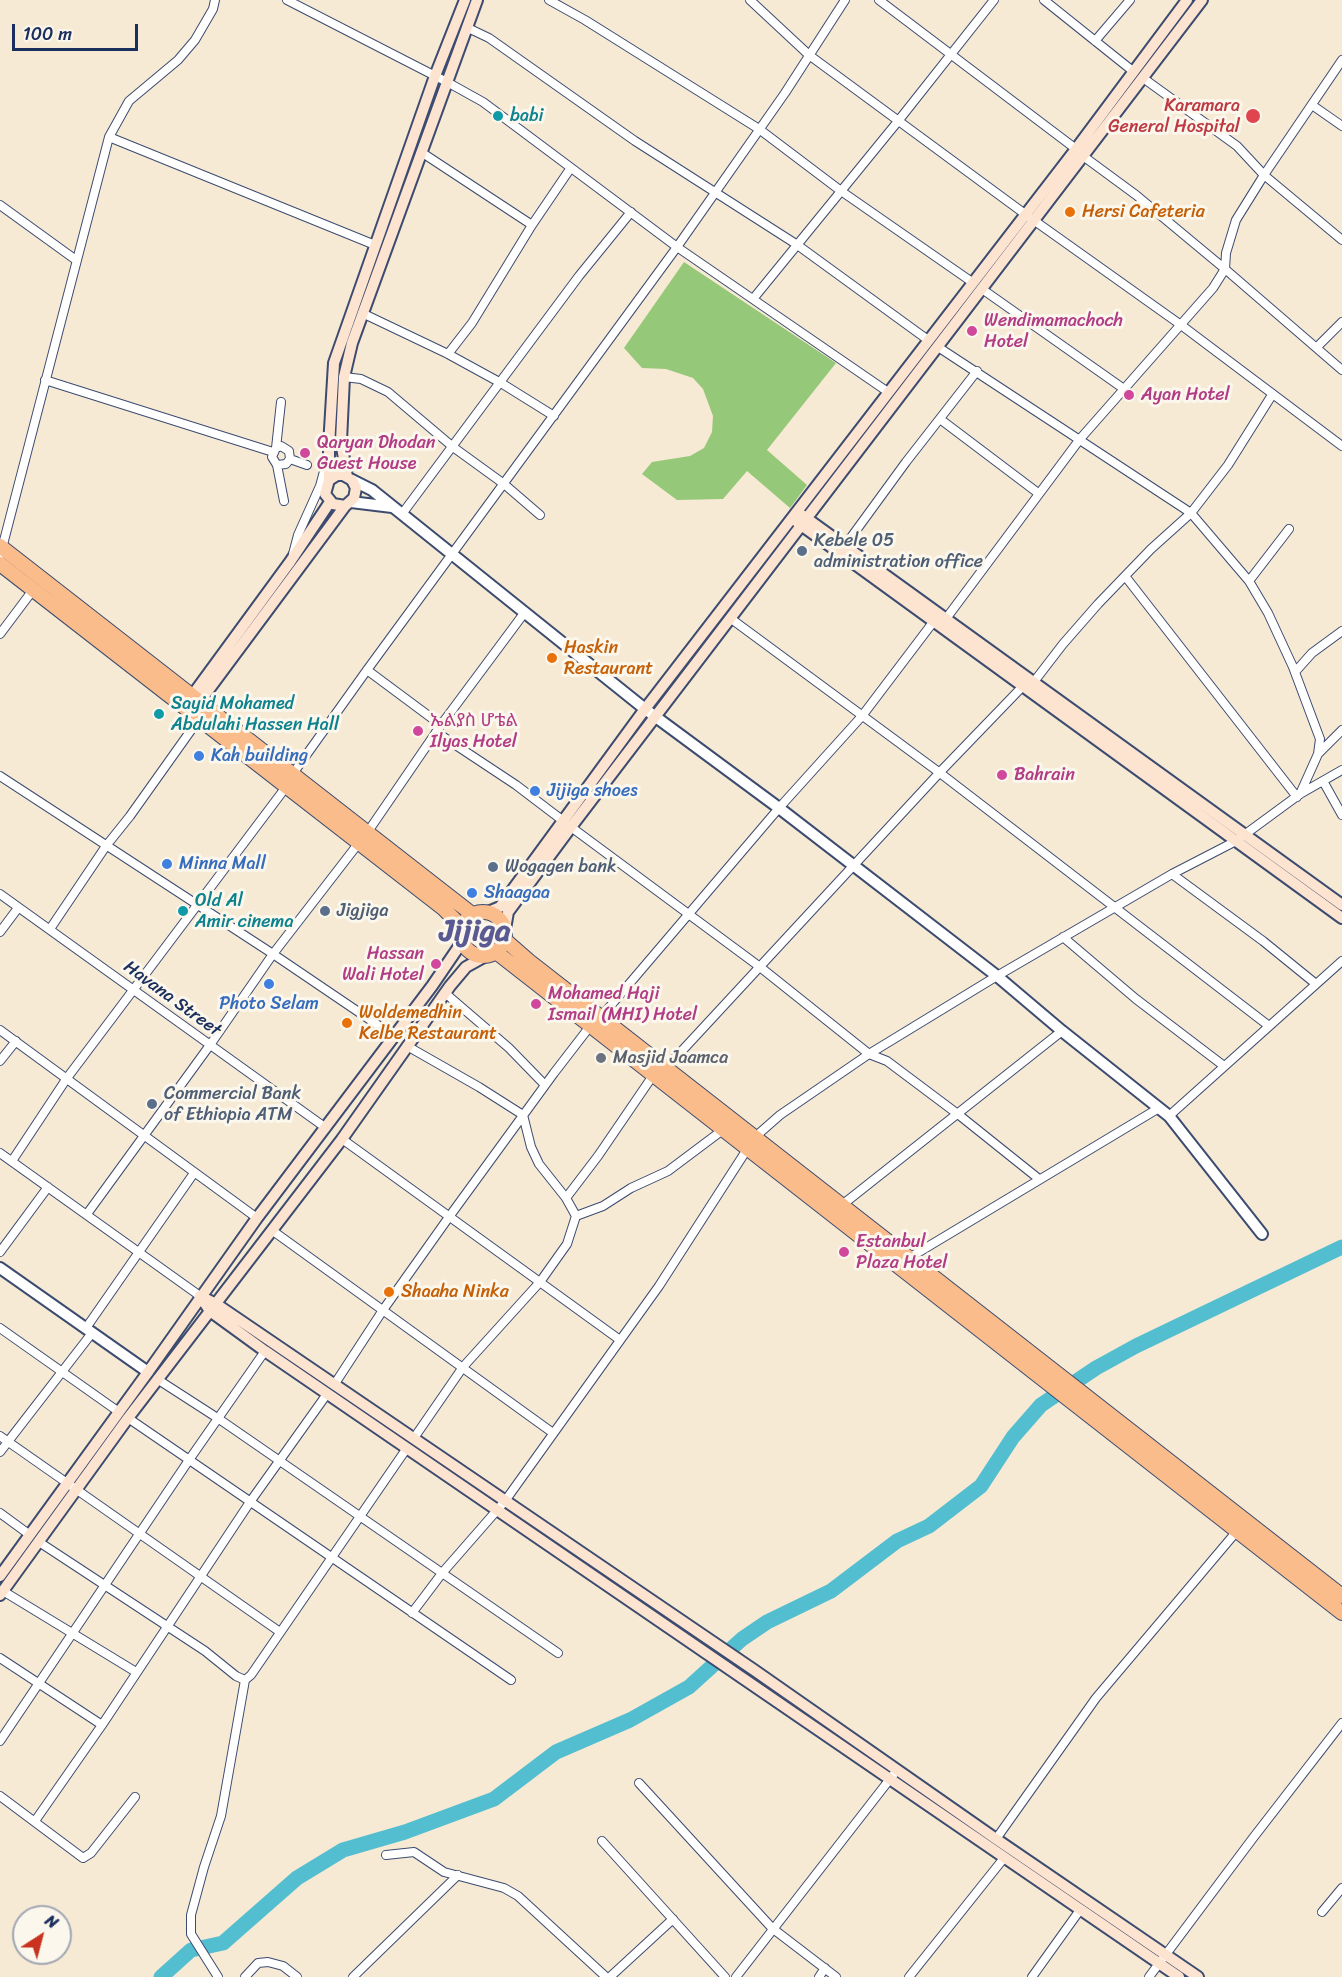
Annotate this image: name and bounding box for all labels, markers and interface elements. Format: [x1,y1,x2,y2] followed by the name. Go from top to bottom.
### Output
[15,12,141,50] scale bar
[23,18,72,50] text: 100 m
[1108,95,1240,138] place label: Karamara General Hospital
[510,105,543,127] place label: babi
[1244,107,1262,125] marker: Karamara General Hospital
[491,109,505,123] marker: babi
[1082,201,1205,223] place label: Hersi Cafeteria
[1063,205,1077,219] marker: Hersi Cafeteria
[984,310,1123,352] place label: Wendimamachoch Hotel
[965,324,979,338] marker: Wendimamachoch Hotel
[1141,384,1230,406] place label: Ayan Hotel
[1122,388,1136,402] marker: Ayan Hotel
[317,432,436,474] place label: Qaryan Dhodan Guest House
[298,446,312,460] marker: Qaryan Dhodan Guest House
[814,530,983,572] place label: Kebele 05 administration office
[795,544,809,558] marker: Kebele 05 administration office
[564,637,653,680] place label: Haskin Restaurant
[545,651,559,665] marker: Haskin Restaurant
[171,693,339,736] place label: Sayid Mohamed Abdulahi Hassen Hall
[152,707,166,721] marker: Sayid Mohamed Abdulahi Hassen Hall
[430,710,518,752] place label: ኤልያስ ሆቴል Ilyas Hotel
[411,724,425,738] marker: ኤልያስ ሆቴል Ilyas Hotel
[211,745,308,767] place label: Kah building
[192,749,206,763] marker: Kah building
[1014,764,1075,786] place label: Bahrain
[995,768,1009,782] marker: Bahrain
[547,780,638,802] place label: Jijiga shoes
[528,784,542,798] marker: Jijiga shoes
[179,853,266,875] place label: Minna Mall
[505,856,617,878] place label: Wogagen bank
[160,857,174,871] marker: Minna Mall
[486,860,500,874] marker: Wogagen bank
[484,882,550,904] place label: Shaagaa
[465,886,479,900] marker: Shaagaa
[195,890,293,932] place label: Old Al Amir cinema
[337,900,388,922] place label: Jigjiga
[176,904,190,918] marker: Old Al Amir cinema
[318,904,332,918] marker: Jigjiga
[440,914,510,950] district label: Jijiga
[342,943,424,986] place label: Hassan Wali Hotel
[119,956,225,1042] street label: Havana Street
[429,957,443,971] marker: Hassan Wali Hotel
[262,977,276,991] marker: Photo Selam
[548,983,697,1026] place label: Mohamed Haji Ismail (MHI) Hotel
[219,993,319,1015] place label: Photo Selam
[529,997,543,1011] marker: Mohamed Haji Ismail (MHI) Hotel
[359,1002,497,1044] place label: Woldemedhin Kelbe Restaurant
[340,1016,354,1030] marker: Woldemedhin Kelbe Restaurant
[613,1047,728,1069] place label: Masjid Jaamca
[594,1051,608,1065] marker: Masjid Jaamca
[164,1083,301,1126] place label: Commercial Bank of Ethiopia ATM
[145,1097,159,1111] marker: Commercial Bank of Ethiopia ATM
[856,1231,947,1274] place label: Estanbul Plaza Hotel
[837,1245,851,1259] marker: Estanbul Plaza Hotel
[401,1281,509,1303] place label: Shaaha Ninka
[382,1285,396,1299] marker: Shaaha Ninka
[12,1905,72,1965] north arrow
[39,1907,65,1937] text: N

